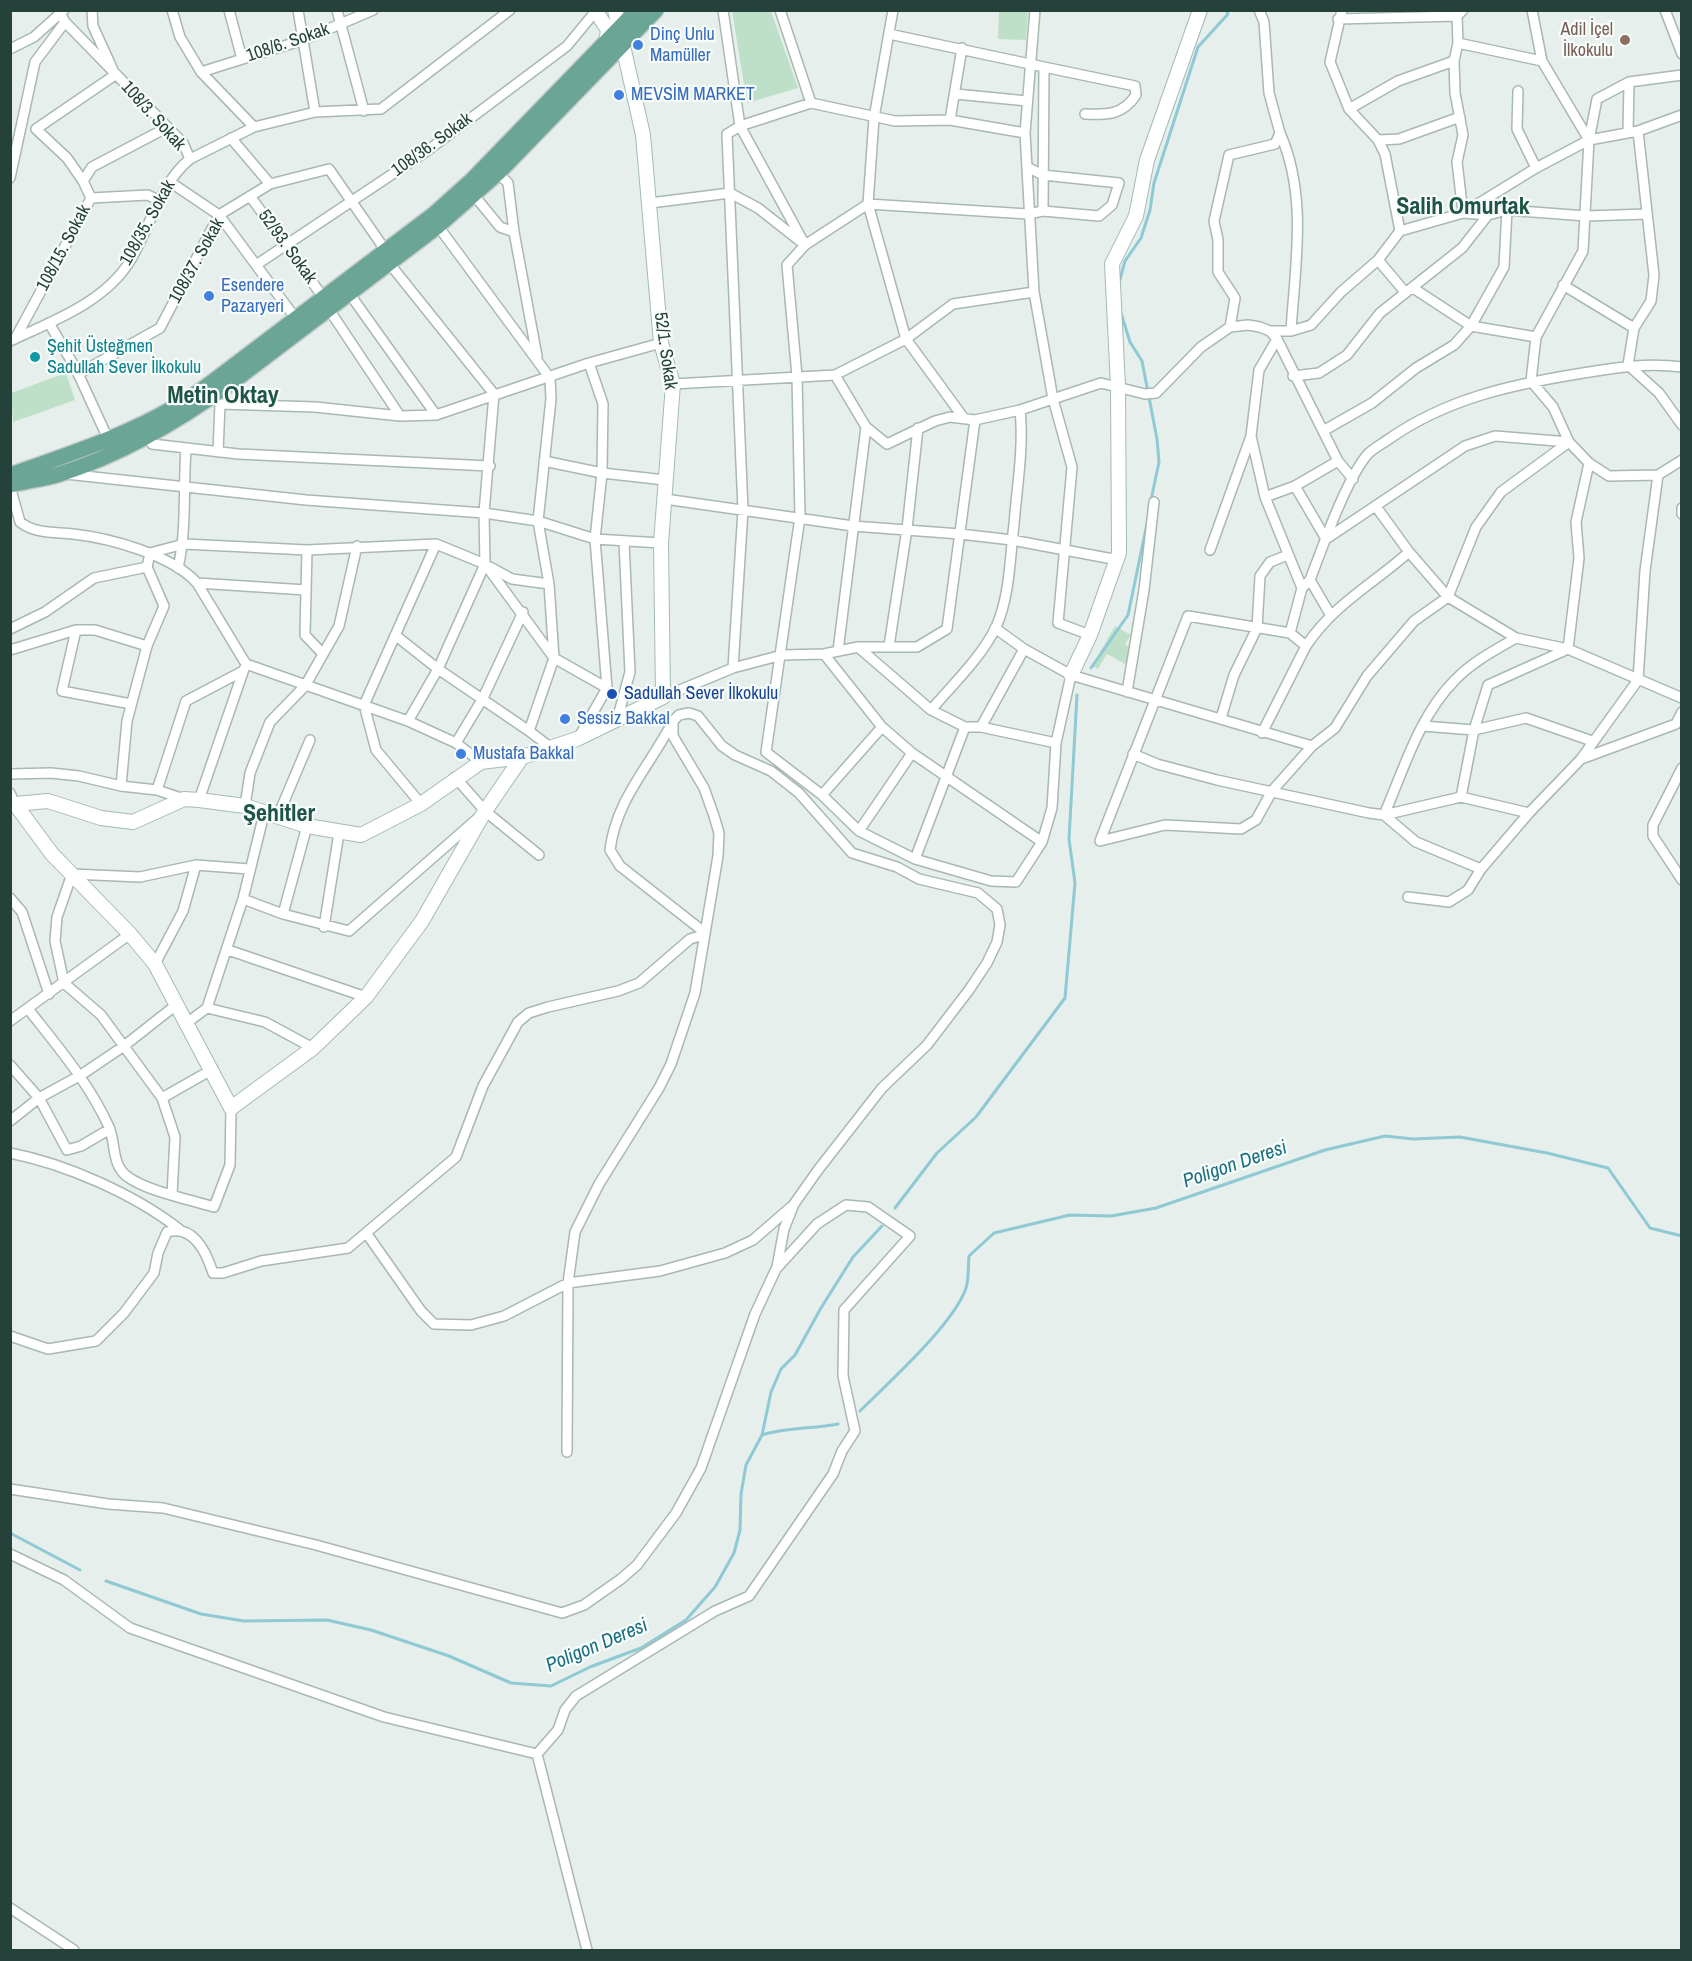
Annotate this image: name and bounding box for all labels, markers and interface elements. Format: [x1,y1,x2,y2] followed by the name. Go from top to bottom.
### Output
[244,19,332,67] street label: 108/6. Sokak
[1560,19,1613,62] place label: Adil İçel İlkokulu
[650,24,715,66] place label: Dinç Unlu Mamüller
[1618,33,1632,47] marker: Adil İçel İlkokulu
[631,38,645,52] marker: Dinç Unlu Mamüller
[116,77,190,155] street label: 108/3. Sokak
[631,84,755,106] place label: MEVSİM MARKET
[612,88,626,102] marker: MEVSİM MARKET
[387,109,477,181] street label: 108/36. Sokak
[116,176,180,270] street label: 108/35. Sokak
[1396,194,1530,222] district label: Salih Omurtak
[32,201,96,295] street label: 108/15. Sokak
[253,206,321,288] street label: 52/93. Sokak
[165,214,229,308] street label: 108/37. Sokak
[221,275,284,318] place label: Esendere Pazaryeri
[202,289,216,303] marker: Esendere Pazaryeri
[649,311,681,391] street label: 52/1. Sokak
[47,336,201,378] place label: Şehit Üsteğmen Sadullah Sever İlkokulu
[28,350,42,364] marker: Şehit Üsteğmen Sadullah Sever İlkokulu
[167,383,279,411] district label: Metin Oktay
[624,683,778,705] place label: Sadullah Sever İlkokulu
[605,687,619,701] marker: Sadullah Sever İlkokulu
[577,708,670,730] place label: Sessiz Bakkal
[558,712,572,726] marker: Sessiz Bakkal
[473,743,574,765] place label: Mustafa Bakkal
[454,747,468,761] marker: Mustafa Bakkal
[243,801,315,829] district label: Şehitler
[1180,1136,1290,1194] water label: Poligon Deresi
[542,1614,652,1678] water label: Poligon Deresi

